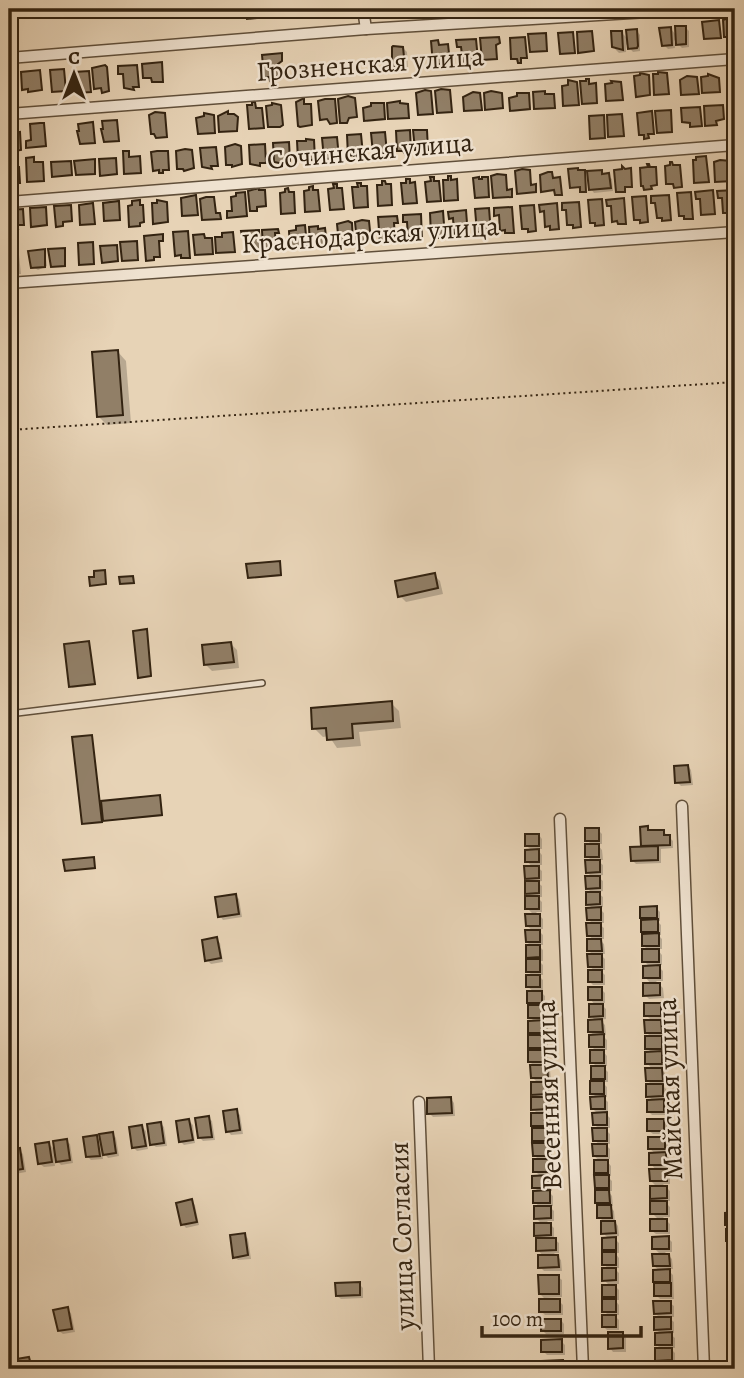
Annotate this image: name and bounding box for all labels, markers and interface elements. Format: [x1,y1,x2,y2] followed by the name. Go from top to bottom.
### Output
[255,37,485,91] street label: Грозненская улица
[38,38,108,108] north arrow
[68,45,80,71] text: С
[265,123,475,179] street label: Сочинская улица
[240,207,500,263] street label: Краснодарская улица
[648,997,692,1181] street label: Майская улица
[527,999,571,1191] street label: Весенняя улица
[380,1141,424,1332] street label: улица Согласия
[482,1294,641,1338] scale bar
[492,1305,543,1333] text: 100 m

